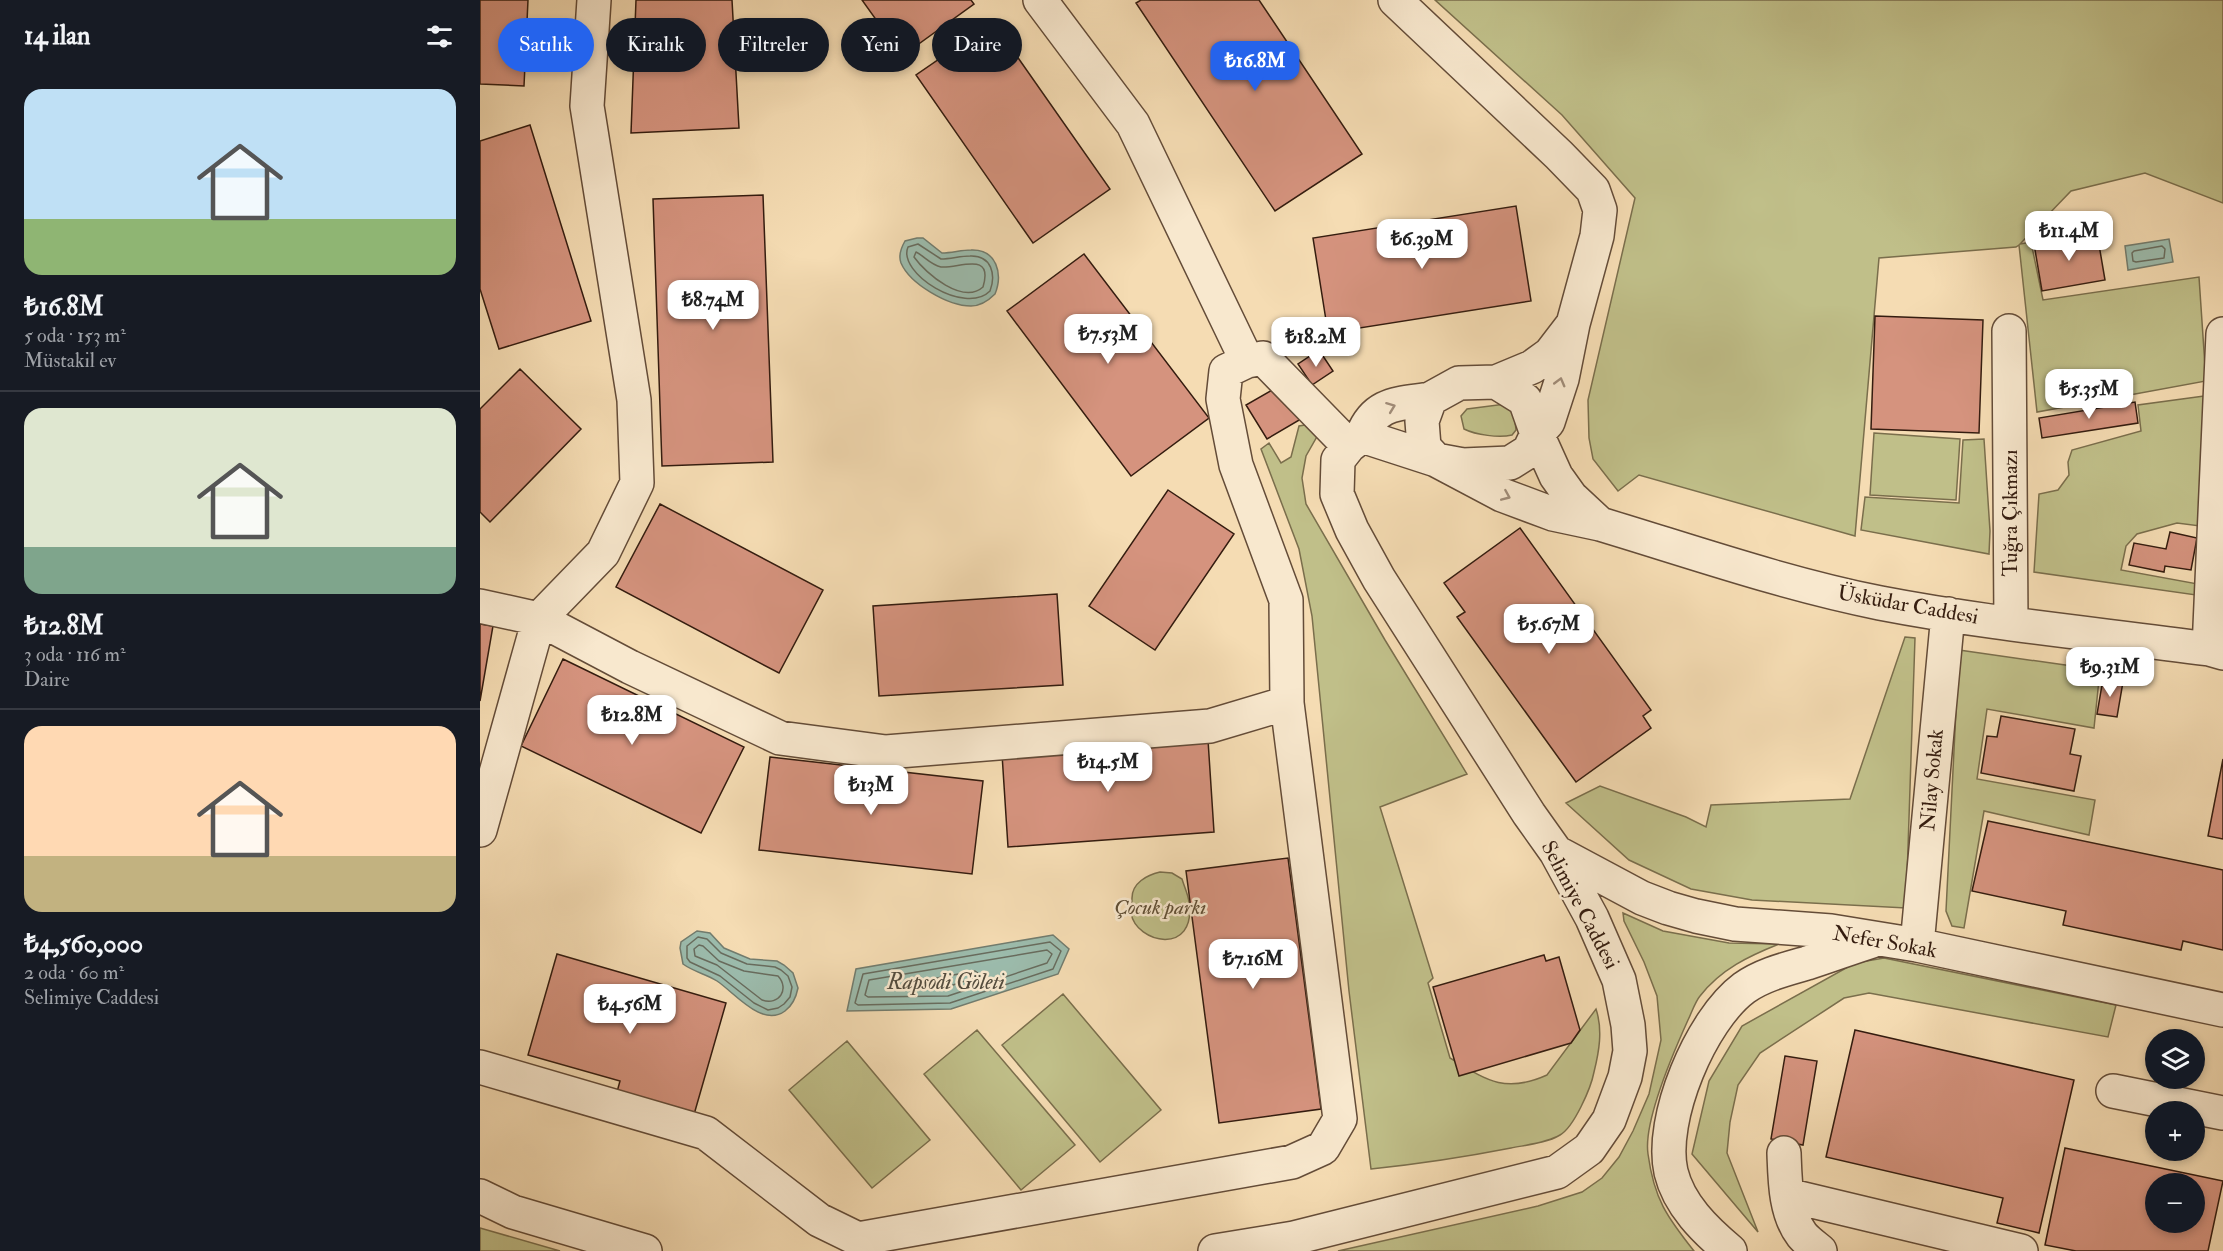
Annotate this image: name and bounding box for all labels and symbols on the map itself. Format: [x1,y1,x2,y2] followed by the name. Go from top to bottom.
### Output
[1206,41,1304,92] pin: ₺16.8M
[2020,211,2118,262] pin: ₺11.4M
[1373,219,1471,270] pin: ₺6.39M
[664,280,762,331] pin: ₺8.74M
[1059,314,1157,365] pin: ₺7.53M
[1267,317,1365,368] pin: ₺18.2M
[2040,369,2138,420] pin: ₺5.35M
[1553,377,1566,387] one-way arrow
[1386,401,1396,414] one-way arrow
[1997,449,2024,577] street label: Tuğra Çıkmazı
[1500,489,1511,501] one-way arrow
[1836,579,1981,631] street label: Üsküdar Caddesi
[1500,604,1598,655] pin: ₺5.67M
[2061,647,2159,698] pin: ₺9.31M
[583,695,681,746] pin: ₺12.8M
[1914,728,1950,832] street label: Nilay Sokak
[1059,742,1157,793] pin: ₺14.5M
[835,765,907,816] pin: ₺13M
[1535,836,1625,974] street label: Selimiye Caddesi
[1114,894,1206,921] park label: Çocuk parkı
[1831,920,1939,964] street label: Nefer Sokak
[1204,939,1302,990] pin: ₺7.16M
[886,968,1005,996] water label: Rapsodi Göleti
[581,984,679,1035] pin: ₺4.56M

